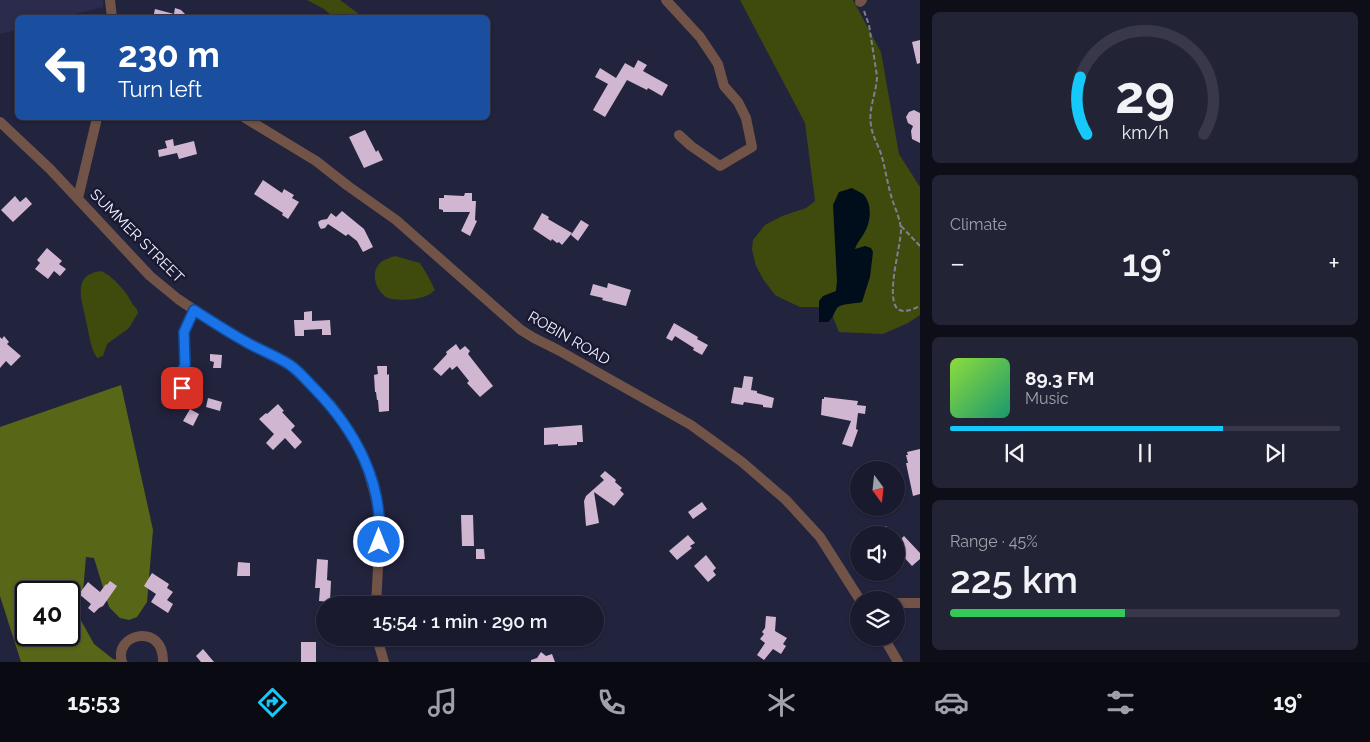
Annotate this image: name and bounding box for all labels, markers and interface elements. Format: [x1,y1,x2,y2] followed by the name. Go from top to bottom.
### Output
[118,34,220,75] text: 230 m
[35,35,100,100] icon: left
[1115,64,1175,125] text: 29
[118,76,202,102] text: Turn left
[1121,122,1169,143] text: km/h
[86,185,188,287] street label: SUMMER STREET
[950,215,1007,234] text: Climate
[1122,240,1172,285] text: 19°
[950,247,965,280] text: −
[1328,247,1340,280] text: +
[525,307,613,369] street label: ROBIN ROAD
[161,367,203,409] pin
[1025,367,1094,389] text: 89.3 FM
[168,374,196,402] icon: arrive
[1025,389,1069,408] text: Music
[1001,439,1029,467] icon: previous
[1131,439,1159,467] icon: pause
[1261,439,1289,467] icon: next
[850,461,905,516] north arrow
[850,461,905,646] map controls
[352,515,404,567] position arrow
[850,526,905,581] button: sound
[950,532,1038,551] text: Range · 45%
[950,557,1078,602] text: 225 km
[15,581,80,646] speed limit sign: 40
[850,591,905,646] button: layers
[373,610,547,632] text: 15:54 · 1 min · 290 m
[255,685,290,720] icon: directions
[425,685,460,720] icon: music
[594,685,629,720] icon: phone
[764,685,799,720] icon: climate
[934,685,969,720] icon: car
[1103,685,1138,720] icon: filters
[67,689,120,715] text: 15:53
[1273,689,1303,715] text: 19°

